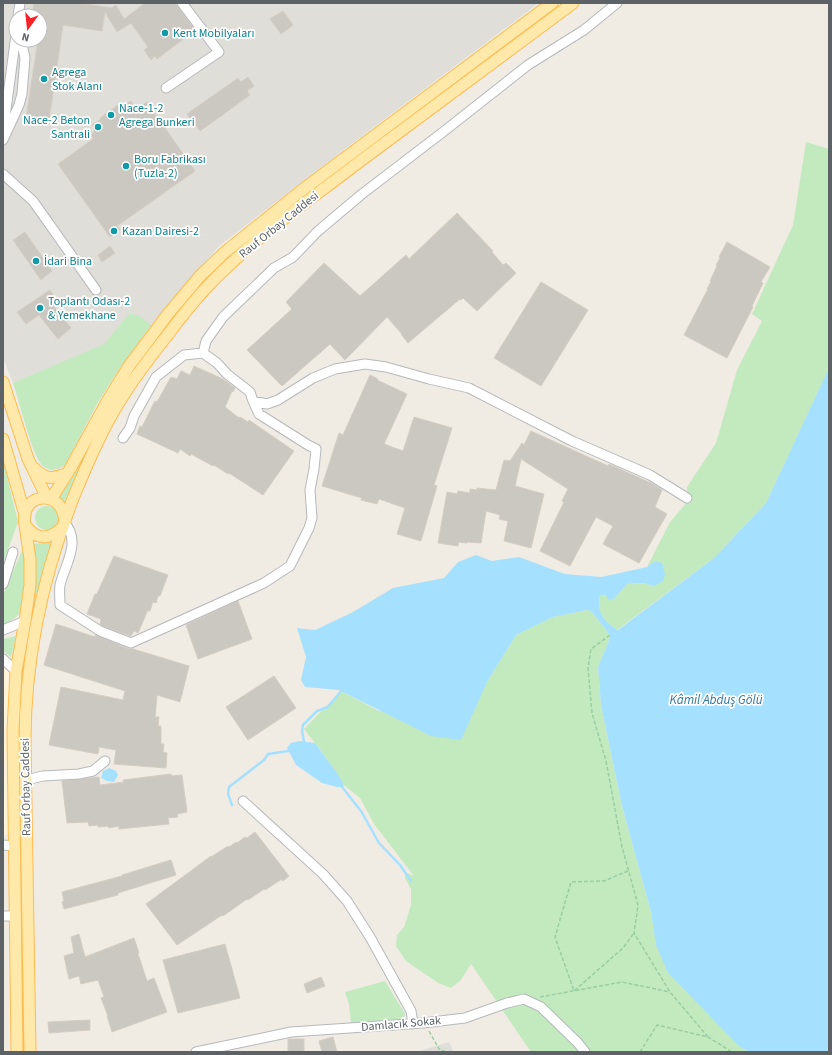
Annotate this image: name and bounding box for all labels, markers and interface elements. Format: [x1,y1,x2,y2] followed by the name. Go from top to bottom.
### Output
[8,8,48,48] north arrow
[173,25,254,42] place label: Kent Mobilyaları
[160,28,170,38] marker: Kent Mobilyaları
[20,29,31,45] text: N
[52,64,102,95] place label: Agrega Stok Alanı
[39,74,49,84] marker: Agrega Stok Alanı
[119,100,195,131] place label: Nace-1-2 Agrega Bunkeri
[106,110,116,120] marker: Nace-1-2 Agrega Bunkeri
[23,112,90,143] place label: Nace-2 Beton Santrali
[93,122,103,132] marker: Nace-2 Beton Santrali
[134,151,206,182] place label: Boru Fabrikası (Tuzla-2)
[121,161,131,171] marker: Boru Fabrikası (Tuzla-2)
[236,188,322,262] street label: Rauf Orbay Caddesi
[122,223,199,240] place label: Kazan Dairesi-2
[109,226,119,236] marker: Kazan Dairesi-2
[44,253,92,270] place label: İdari Bina
[31,256,41,266] marker: İdari Bina
[48,293,130,324] place label: Toplantı Odası-2 & Yemekhane
[35,303,45,313] marker: Toplantı Odası-2 & Yemekhane
[670,691,763,709] water label: Kâmil Abduş Gölü
[17,738,35,836] street label: Rauf Orbay Caddesi
[360,1012,442,1036] street label: Damlacık Sokak

